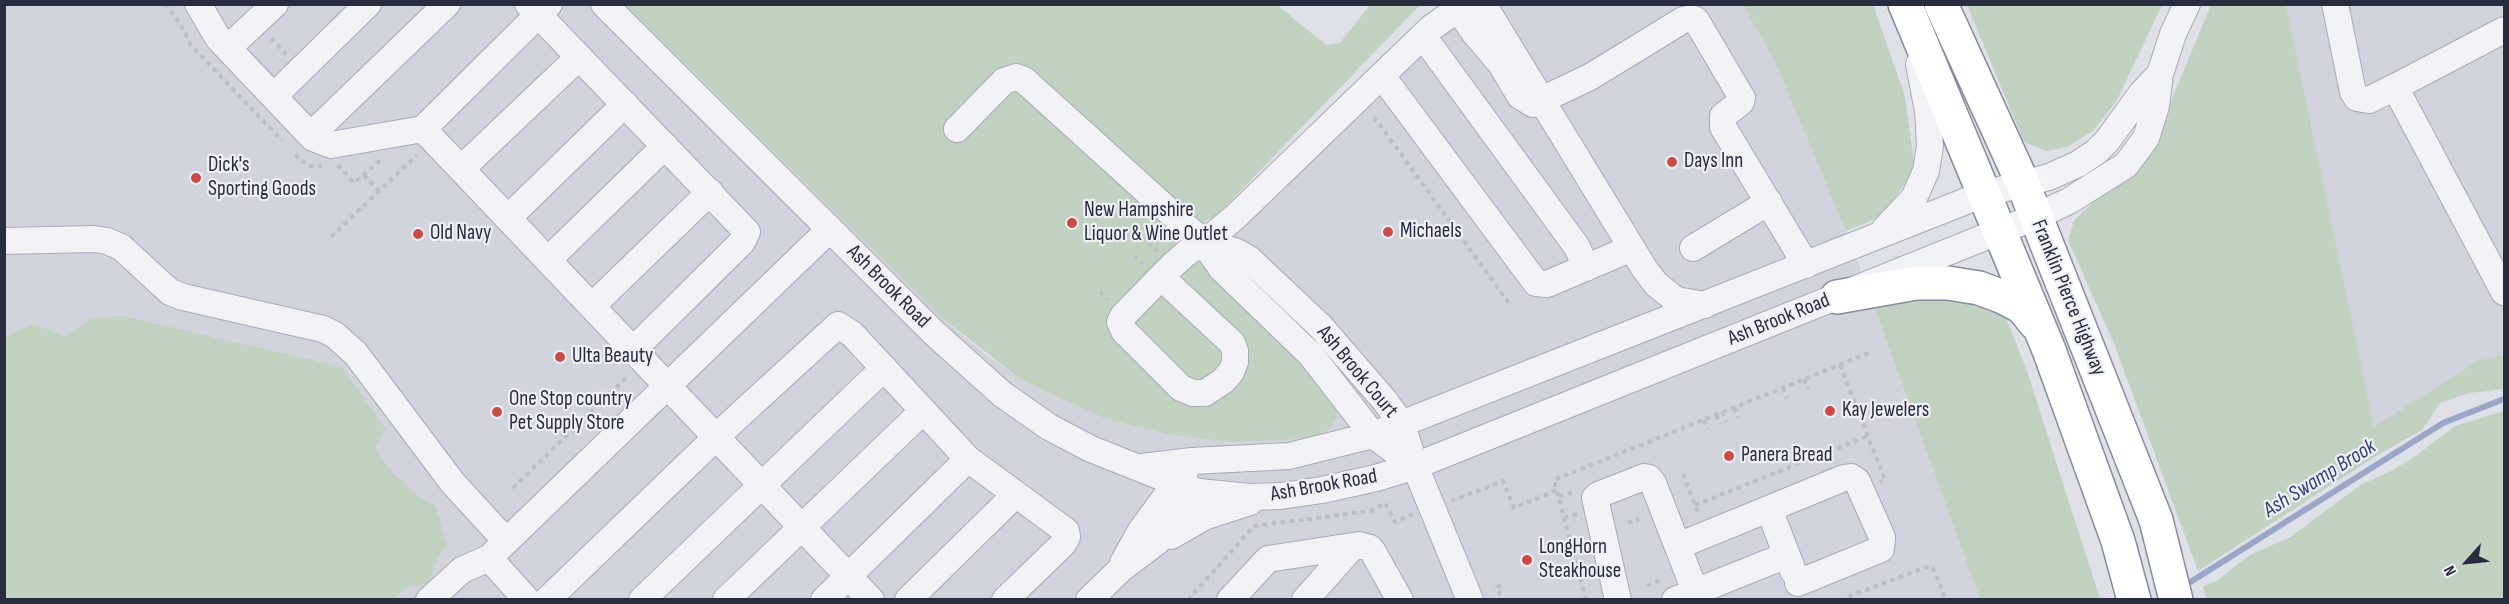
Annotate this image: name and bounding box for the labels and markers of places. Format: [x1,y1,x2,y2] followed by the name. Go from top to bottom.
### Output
[1684,149,1743,175] place label: Days Inn
[208,153,316,203] place label: Dick's Sporting Goods
[1665,155,1679,169] marker: Days Inn
[189,171,203,185] marker: Dick's Sporting Goods
[1084,198,1228,248] place label: New Hampshire Liquor & Wine Outlet
[1065,216,1079,230] marker: New Hampshire Liquor & Wine Outlet
[1400,219,1462,245] place label: Michaels
[430,221,491,247] place label: Old Navy
[1381,225,1395,239] marker: Michaels
[411,227,425,241] marker: Old Navy
[572,344,653,370] place label: Ulta Beauty
[553,350,567,364] marker: Ulta Beauty
[509,387,632,437] place label: One Stop country Pet Supply Store
[1842,398,1929,424] place label: Kay Jewelers
[1823,404,1837,418] marker: Kay Jewelers
[490,405,504,419] marker: One Stop country Pet Supply Store
[1741,443,1833,469] place label: Panera Bread
[1722,449,1736,463] marker: Panera Bread
[1539,535,1621,585] place label: LongHorn Steakhouse
[1520,553,1534,567] marker: LongHorn Steakhouse

